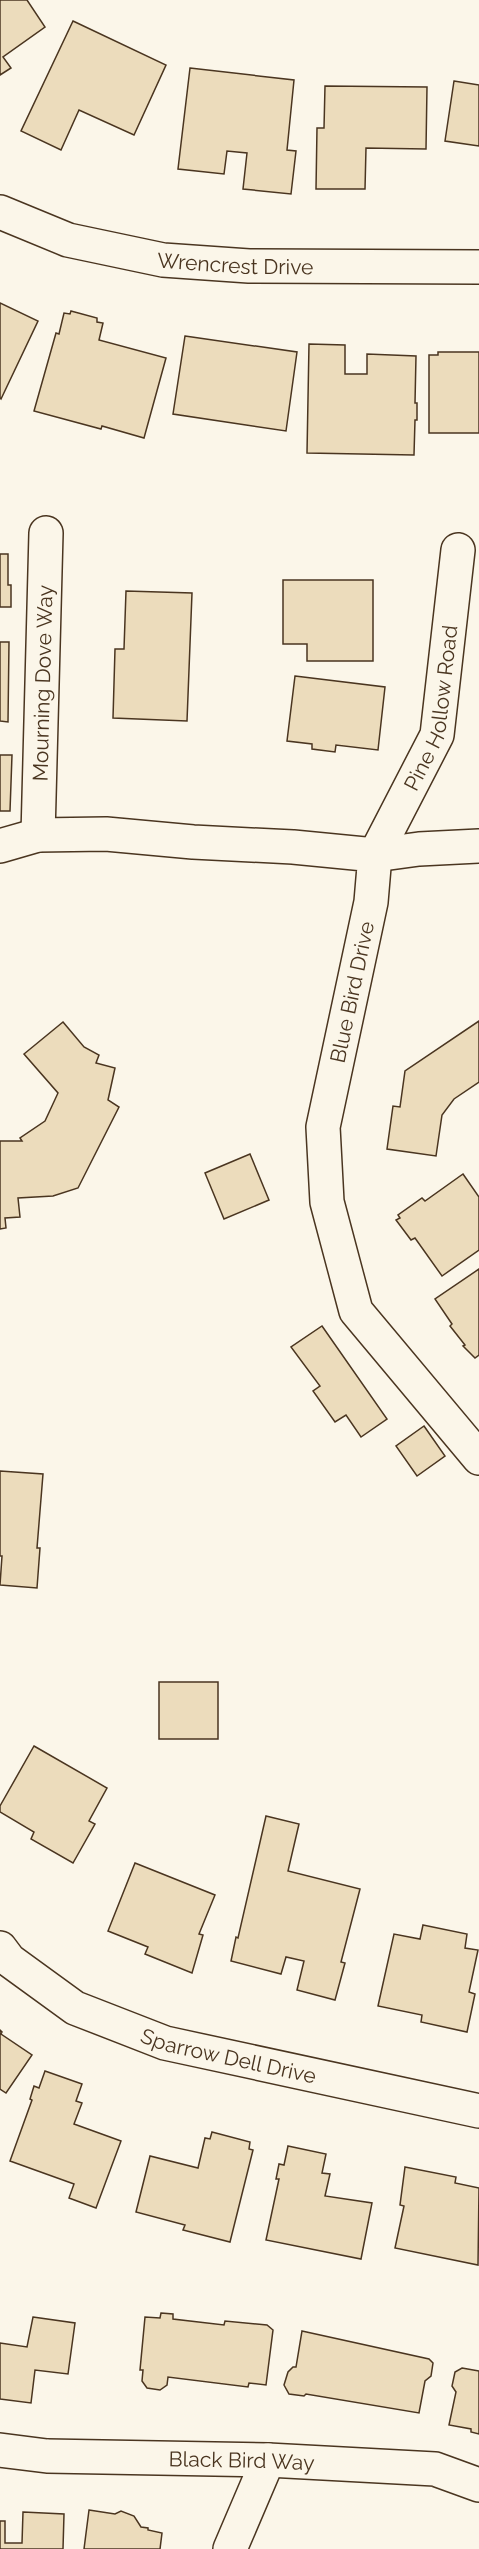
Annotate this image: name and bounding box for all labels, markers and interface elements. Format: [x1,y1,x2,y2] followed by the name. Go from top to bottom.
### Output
[156,247,313,279] street label: Wrencrest Drive
[27,585,57,782] street label: Mourning Dove Way
[398,624,462,795] street label: Pine Hollow Road
[325,919,379,1065] street label: Blue Bird Drive
[137,2022,319,2088] street label: Sparrow Dell Drive
[168,2446,315,2475] street label: Black Bird Way

